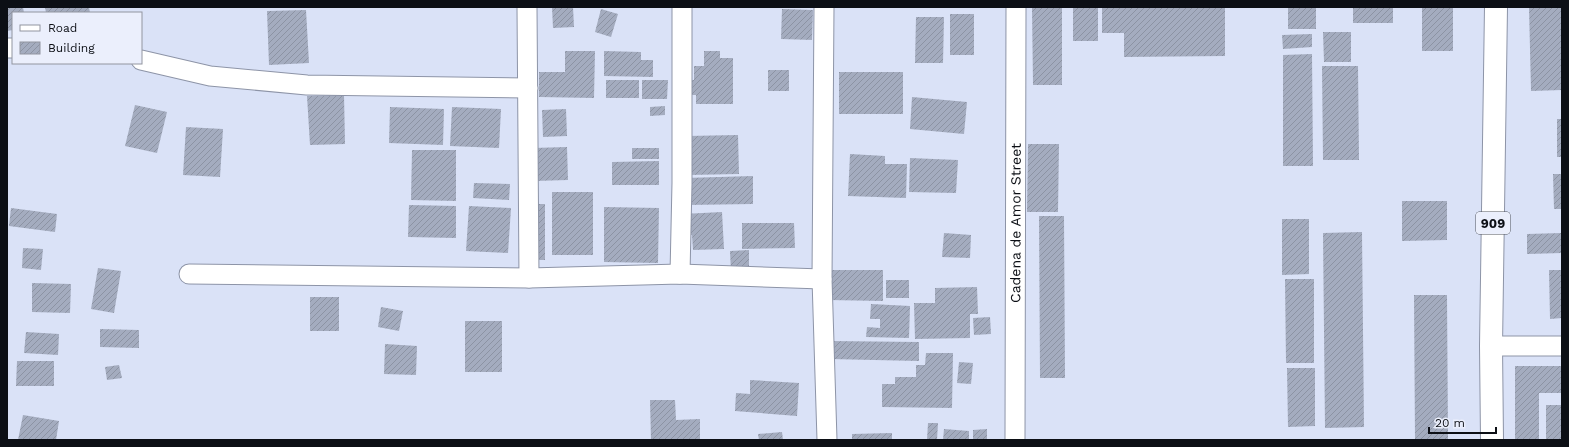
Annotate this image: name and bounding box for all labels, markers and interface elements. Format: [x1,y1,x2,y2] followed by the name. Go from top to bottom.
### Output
[12,12,142,64] legend
[48,21,77,35] text: Road
[48,41,95,55] text: Building
[1007,143,1024,303] street label: Cadena de Amor Street
[1476,212,1510,234] road number: 909
[1429,409,1496,435] scale bar
[1435,416,1465,430] text: 20 m

